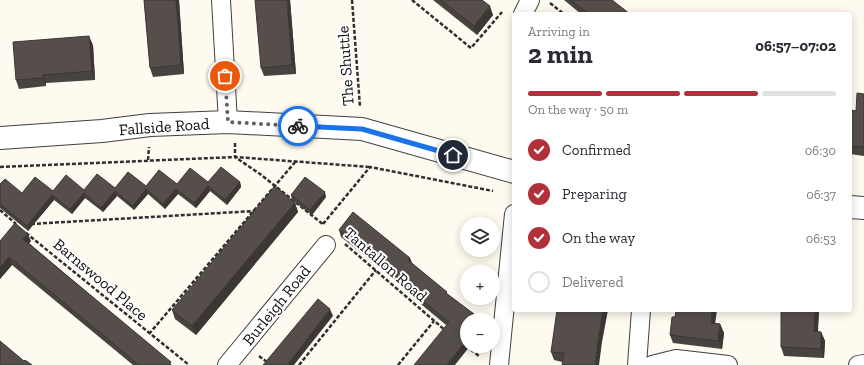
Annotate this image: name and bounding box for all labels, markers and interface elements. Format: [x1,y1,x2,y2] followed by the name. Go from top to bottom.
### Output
[528,24,590,39] text: Arriving in
[333,25,358,107] street label: The Shuttle
[755,37,836,55] text: 06:57–07:02
[528,38,593,70] text: 2 min
[208,59,242,93] pin
[214,65,236,87] icon: bag
[528,102,628,117] text: On the way · 50 m
[278,106,318,146] courier
[118,114,210,139] street label: Fallside Road
[287,115,309,137] icon: bike
[436,138,470,172] pin
[528,139,550,161] icon: check
[562,141,631,159] text: Confirmed
[805,143,836,158] text: 06:30
[442,144,464,166] icon: home
[528,183,550,205] icon: check
[562,185,627,203] text: Preparing
[806,187,836,202] text: 06:37
[460,217,500,353] map controls
[460,217,500,257] button: layers
[340,223,431,306] street label: Tantallon Road
[528,227,550,249] icon: check
[562,229,635,247] text: On the way
[806,231,836,246] text: 06:53
[50,234,152,324] street label: Barnswood Place
[238,261,314,349] street label: Burleigh Road
[460,265,500,305] button: +
[562,273,624,291] text: Delivered
[460,313,500,353] button: −

